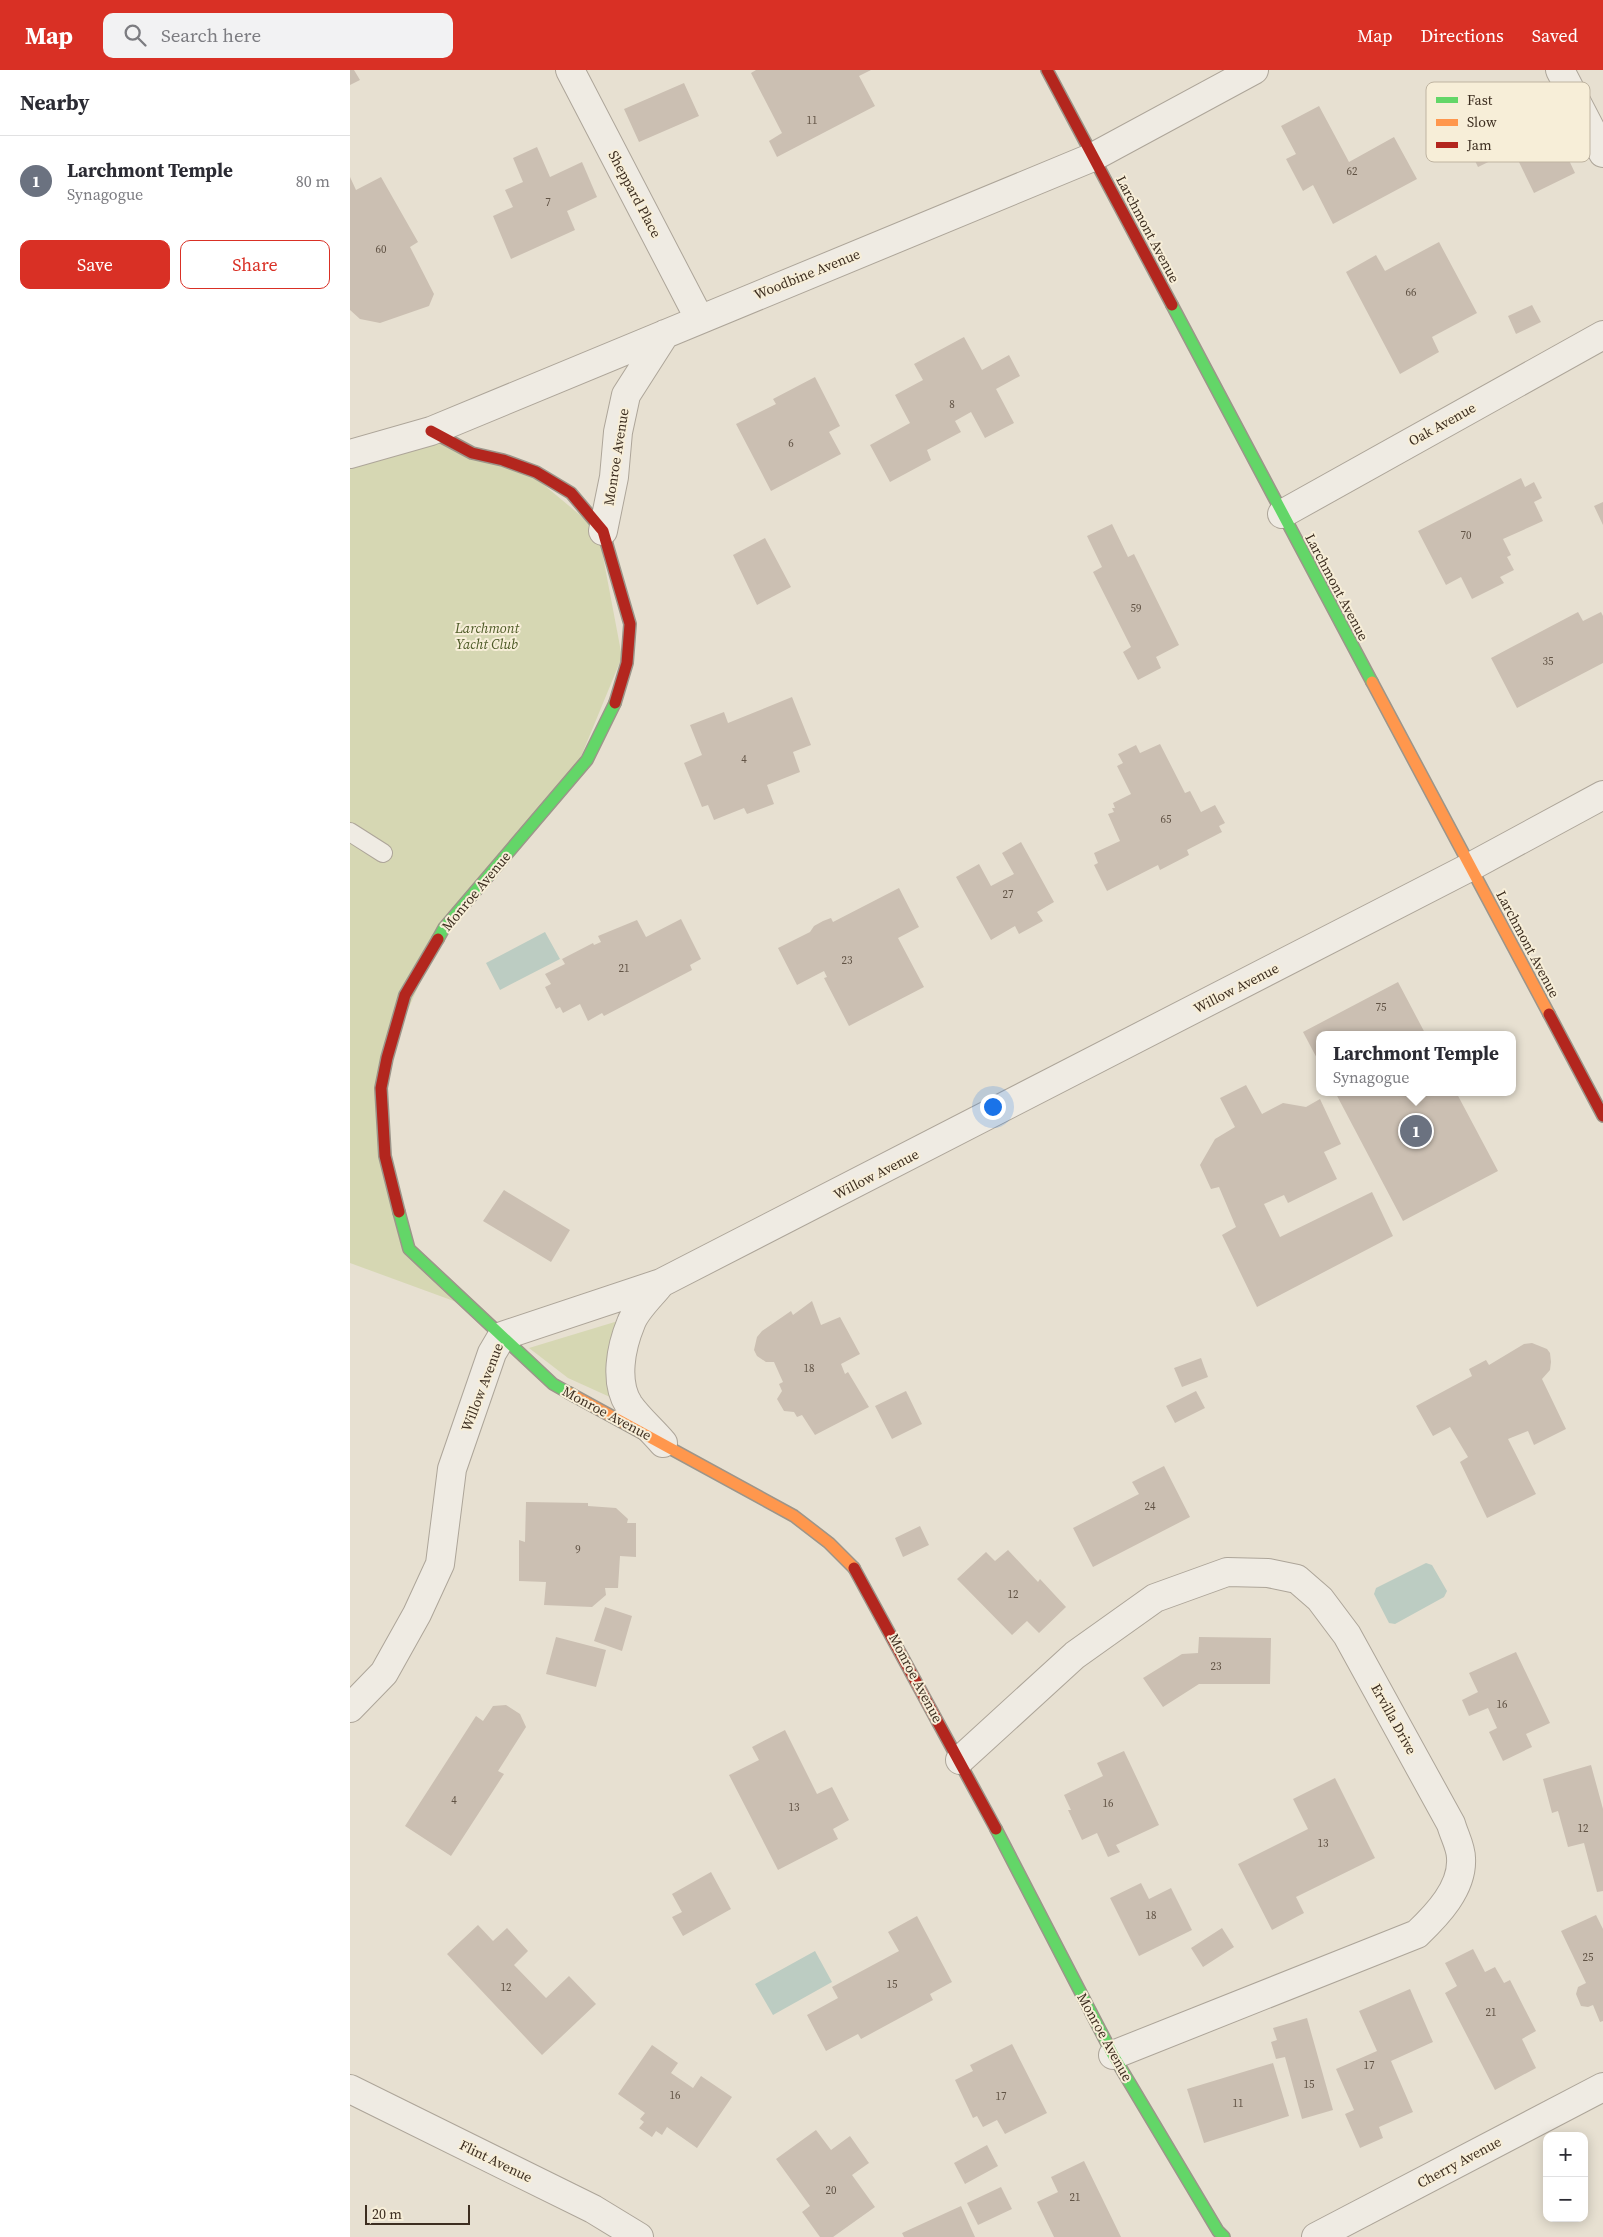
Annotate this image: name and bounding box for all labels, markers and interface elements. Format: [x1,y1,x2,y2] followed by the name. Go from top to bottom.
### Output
[103,13,453,58] search box
[25,19,73,52] text: Map
[121,21,149,49] icon: search
[161,22,261,48] text: Search here
[1357,23,1393,48] text: Map
[1421,23,1504,48] text: Directions
[1532,23,1578,48] text: Saved
[1426,82,1590,162] legend
[20,88,90,117] text: Nearby
[1467,90,1493,110] text: Fast
[1467,112,1497,132] text: Slow
[807,113,818,128] house number: 11
[1466,135,1492,155] text: Jam
[604,147,666,241] street label: Sheppard Place
[67,157,233,183] text: Larchmont Temple
[1347,164,1358,179] house number: 62
[32,170,40,192] text: 1
[296,170,330,192] text: 80 m
[1111,172,1185,286] street label: Larchmont Avenue
[67,183,143,205] text: Synagogue
[545,195,551,210] house number: 7
[20,240,170,289] button: Save
[180,240,330,289] button: Share
[376,242,387,257] house number: 60
[751,244,863,304] street label: Woodbine Avenue
[1406,285,1417,300] house number: 66
[949,397,955,412] house number: 8
[1405,397,1479,451] street label: Oak Avenue
[598,407,634,507] street label: Monroe Avenue
[788,436,794,451] house number: 6
[1461,528,1472,543] house number: 70
[1300,530,1374,644] street label: Larchmont Avenue
[1131,601,1142,616] house number: 59
[454,618,521,654] park label: Larchmont Yacht Club
[1543,654,1554,669] house number: 35
[741,752,747,767] house number: 4
[1161,812,1172,827] house number: 65
[437,847,515,935] street label: Monroe Avenue
[1003,887,1014,902] house number: 27
[1491,887,1565,1001] street label: Larchmont Avenue
[842,953,853,968] house number: 23
[1190,958,1282,1018] street label: Willow Avenue
[619,961,630,976] house number: 21
[1376,1000,1387,1015] house number: 75
[1316,1031,1516,1096] popup
[1333,1040,1499,1066] text: Larchmont Temple
[1333,1066,1409,1088] text: Synagogue
[980,1094,1006,1120] your location
[1400,1112,1432,1150] pin: 1
[830,1144,922,1204] street label: Willow Avenue
[456,1340,508,1434] street label: Willow Avenue
[804,1361,815,1376] house number: 18
[559,1381,655,1445] street label: Monroe Avenue
[1145,1499,1156,1514] house number: 24
[575,1542,581,1557] house number: 9
[1008,1587,1019,1602] house number: 12
[884,1630,948,1726] street label: Monroe Avenue
[1211,1659,1222,1674] house number: 23
[1366,1680,1422,1758] street label: Ervilla Drive
[1497,1697,1508,1712] house number: 16
[451,1793,457,1808] house number: 4
[1103,1796,1114,1811] house number: 16
[789,1800,800,1815] house number: 13
[1578,1821,1589,1836] house number: 12
[1318,1836,1329,1851] house number: 13
[1146,1908,1157,1923] house number: 18
[1583,1950,1594,1965] house number: 25
[887,1977,898,1992] house number: 15
[501,1980,512,1995] house number: 12
[1072,1989,1138,2085] street label: Monroe Avenue
[1486,2005,1497,2020] house number: 21
[1364,2058,1375,2073] house number: 17
[1304,2077,1315,2092] house number: 15
[670,2088,681,2103] house number: 16
[996,2089,1007,2104] house number: 17
[1233,2096,1244,2111] house number: 11
[1413,2131,1505,2193] street label: Cherry Avenue
[1543,2132,1588,2222] map controls
[1543,2132,1588,2177] button: +
[456,2135,536,2187] street label: Flint Avenue
[1543,2177,1588,2222] button: −
[826,2183,837,2198] house number: 20
[1070,2190,1081,2205] house number: 21
[365,2202,470,2225] scale bar
[372,2204,402,2224] text: 20 m

